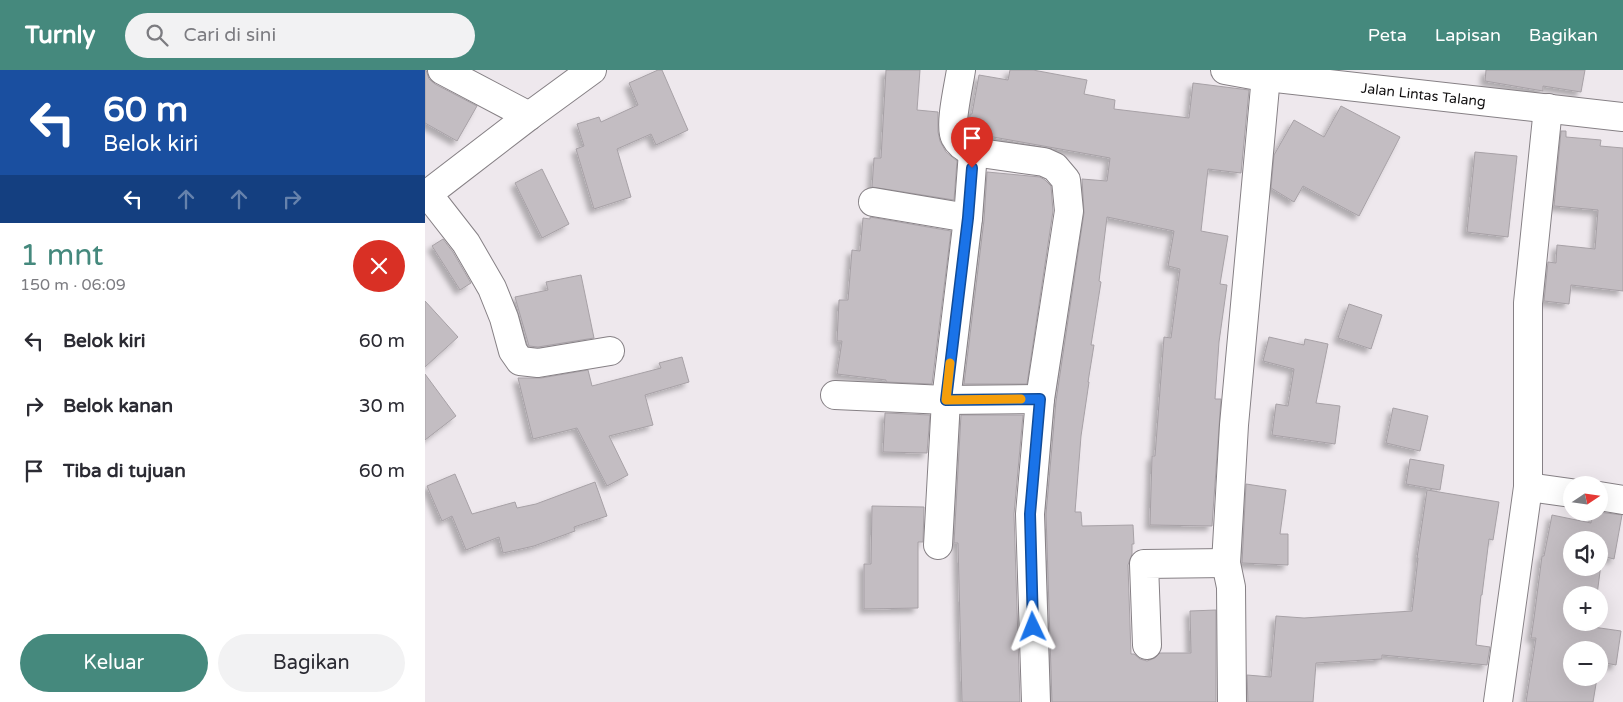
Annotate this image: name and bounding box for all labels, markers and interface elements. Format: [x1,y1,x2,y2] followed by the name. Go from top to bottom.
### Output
[125,13,475,58] search box
[25,21,95,50] text: Turnly
[143,21,171,49] icon: search
[183,24,276,46] text: Cari di sini
[1368,24,1407,46] text: Peta
[1435,24,1501,46] text: Lapisan
[1529,24,1598,46] text: Bagikan
[1360,79,1487,110] street label: Jalan Lintas Talang
[103,89,188,131] text: 60 m
[20,90,85,155] icon: left
[951,117,993,168] pin
[958,124,986,152] icon: arrive
[103,131,199,157] text: Belok kiri
[119,185,147,213] icon: left
[172,185,200,213] icon: ahead
[225,185,253,213] icon: ahead
[278,185,306,213] icon: right
[20,237,104,274] text: 1 mnt
[353,240,405,292] button: close
[20,275,126,295] text: 150 m · 06:09
[20,327,48,355] icon: left
[63,330,146,352] text: Belok kiri
[359,330,405,352] text: 60 m
[20,392,48,420] icon: right
[63,395,173,417] text: Belok kanan
[359,395,405,417] text: 30 m
[20,457,48,485] icon: arrive
[63,460,186,482] text: Tiba di tujuan
[359,460,405,482] text: 60 m
[1563,476,1607,521] north arrow
[1563,476,1608,686] map controls
[1563,531,1608,576] button: sound
[1563,586,1608,631] button: +
[1006,600,1058,652] position arrow
[20,634,208,692] button: Keluar
[218,634,405,692] button: Bagikan
[1563,641,1608,686] button: −

